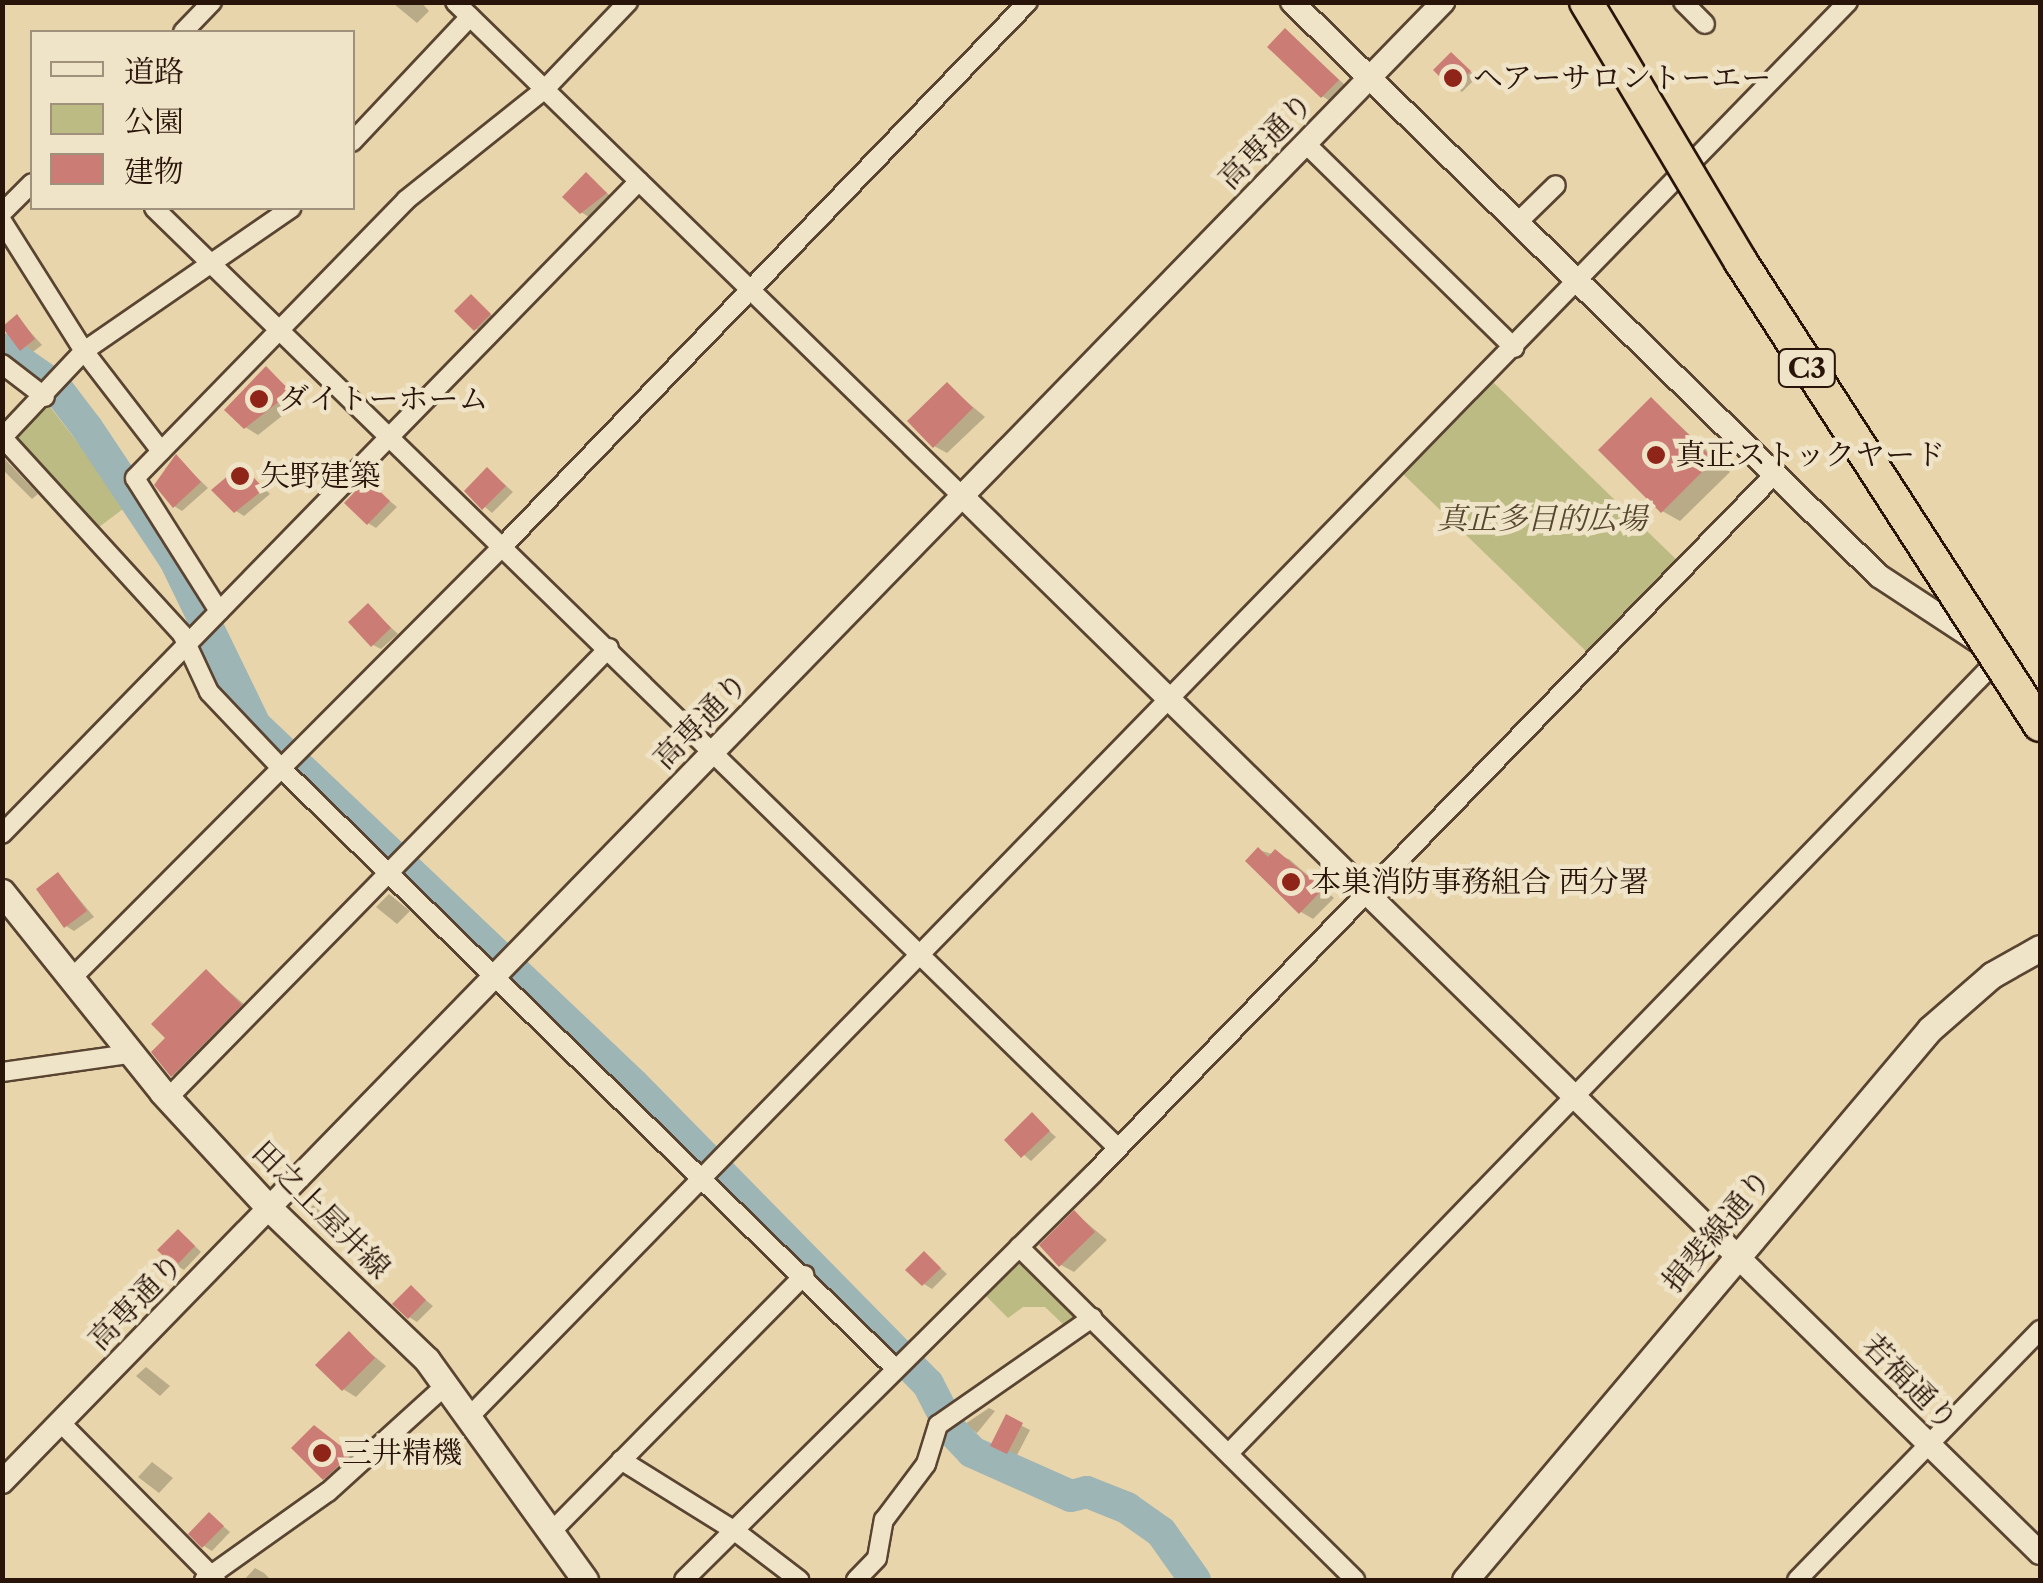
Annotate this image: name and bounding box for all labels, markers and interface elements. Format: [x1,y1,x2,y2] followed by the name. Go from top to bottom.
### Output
[30,30,355,210] legend
[124,53,184,90] text: 道路
[1473,60,1772,96] place label: ヘアーサロントーエー
[1442,67,1464,89] marker: ヘアーサロントーエー
[1211,85,1321,197] street label: 高専通り
[124,103,184,140] text: 公園
[124,153,184,190] text: 建物
[1777,345,1837,391] road number: C3
[279,381,489,417] place label: ダイトーホーム
[248,388,270,410] marker: ダイトーホーム
[1676,437,1946,473] place label: 真正ストックヤード
[1645,444,1667,466] marker: 真正ストックヤード
[260,458,380,494] place label: 矢野建築
[229,465,251,487] marker: 矢野建築
[1437,501,1647,537] park label: 真正多目的広場
[646,665,756,777] street label: 高専通り
[1311,864,1649,900] place label: 本巣消防事務組合 西分署
[1280,871,1302,893] marker: 本巣消防事務組合 西分署
[245,1134,397,1286] street label: 田之上屋井線
[1655,1162,1779,1300] street label: 揖斐線通り
[81,1246,191,1358] street label: 高専通り
[1855,1328,1965,1438] street label: 若福通り
[342,1435,462,1471] place label: 三井精機
[311,1442,333,1464] marker: 三井精機

